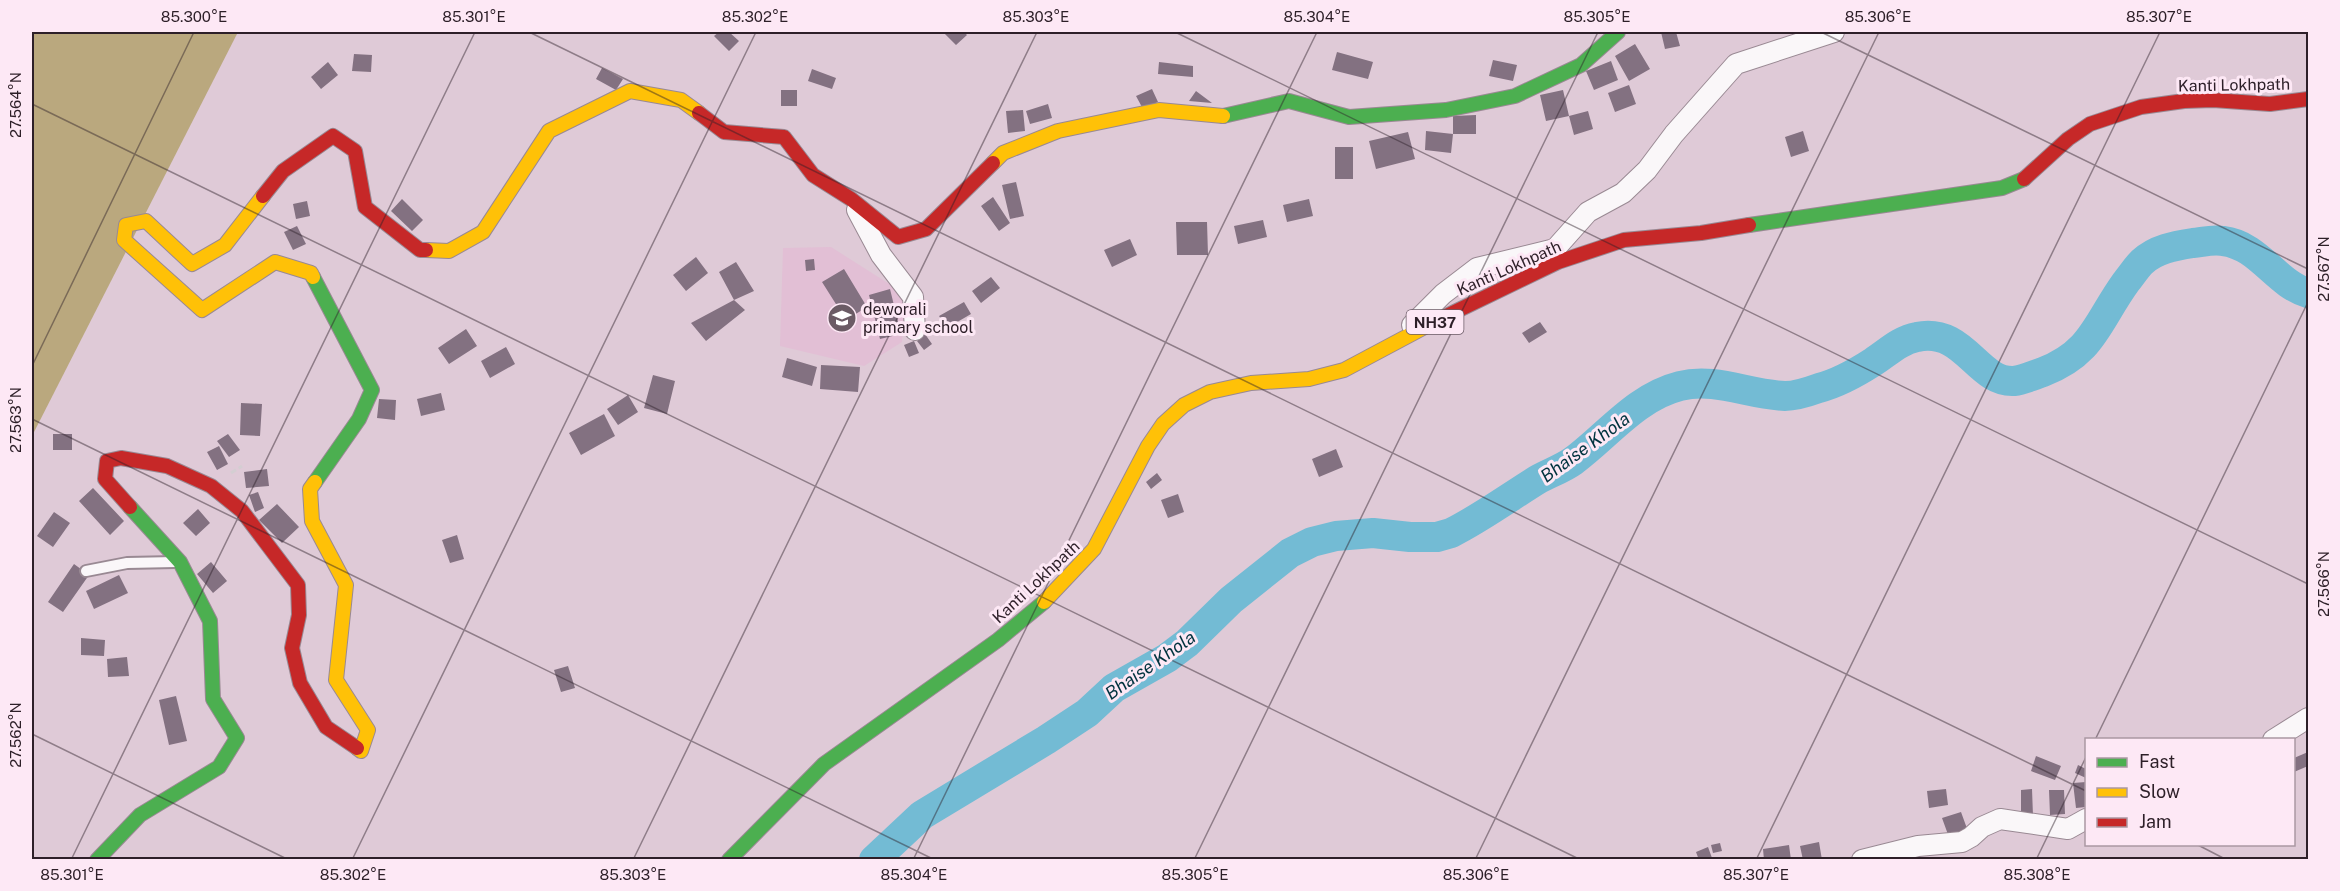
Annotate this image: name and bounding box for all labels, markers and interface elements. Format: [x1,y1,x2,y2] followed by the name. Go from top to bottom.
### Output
[161,8,227,25] text: 85.300°E
[442,8,506,25] text: 85.301°E
[722,8,788,25] text: 85.302°E
[1003,8,1069,25] text: 85.303°E
[1284,8,1350,25] text: 85.304°E
[1563,8,1631,25] text: 85.305°E
[1845,8,1911,25] text: 85.306°E
[2126,8,2192,25] text: 85.307°E
[7,72,24,138] text: 27.564°N
[2178,75,2290,95] street label: Kanti Lokhpath
[2315,236,2332,302] text: 27.567°N
[1454,237,1564,299] street label: Kanti Lokhpath
[863,300,973,337] place label: deworali primary school
[826,302,858,334] school or university icon: deworali primary school
[1406,310,1464,334] road number: NH37
[7,387,24,453] text: 27.563°N
[1536,408,1634,486] water label: Bhaise Khola
[989,537,1083,627] street label: Kanti Lokhpath
[2315,551,2332,617] text: 27.566°N
[1101,626,1199,704] water label: Bhaise Khola
[7,702,24,768] text: 27.562°N
[2085,738,2295,846] legend
[2139,751,2175,772] text: Fast
[2139,781,2180,802] text: Slow
[2139,811,2172,832] text: Jam
[40,866,104,883] text: 85.301°E
[320,866,386,883] text: 85.302°E
[600,866,666,883] text: 85.303°E
[881,866,947,883] text: 85.304°E
[1161,866,1229,883] text: 85.305°E
[1443,866,1509,883] text: 85.306°E
[1723,866,1789,883] text: 85.307°E
[2003,866,2071,883] text: 85.308°E

